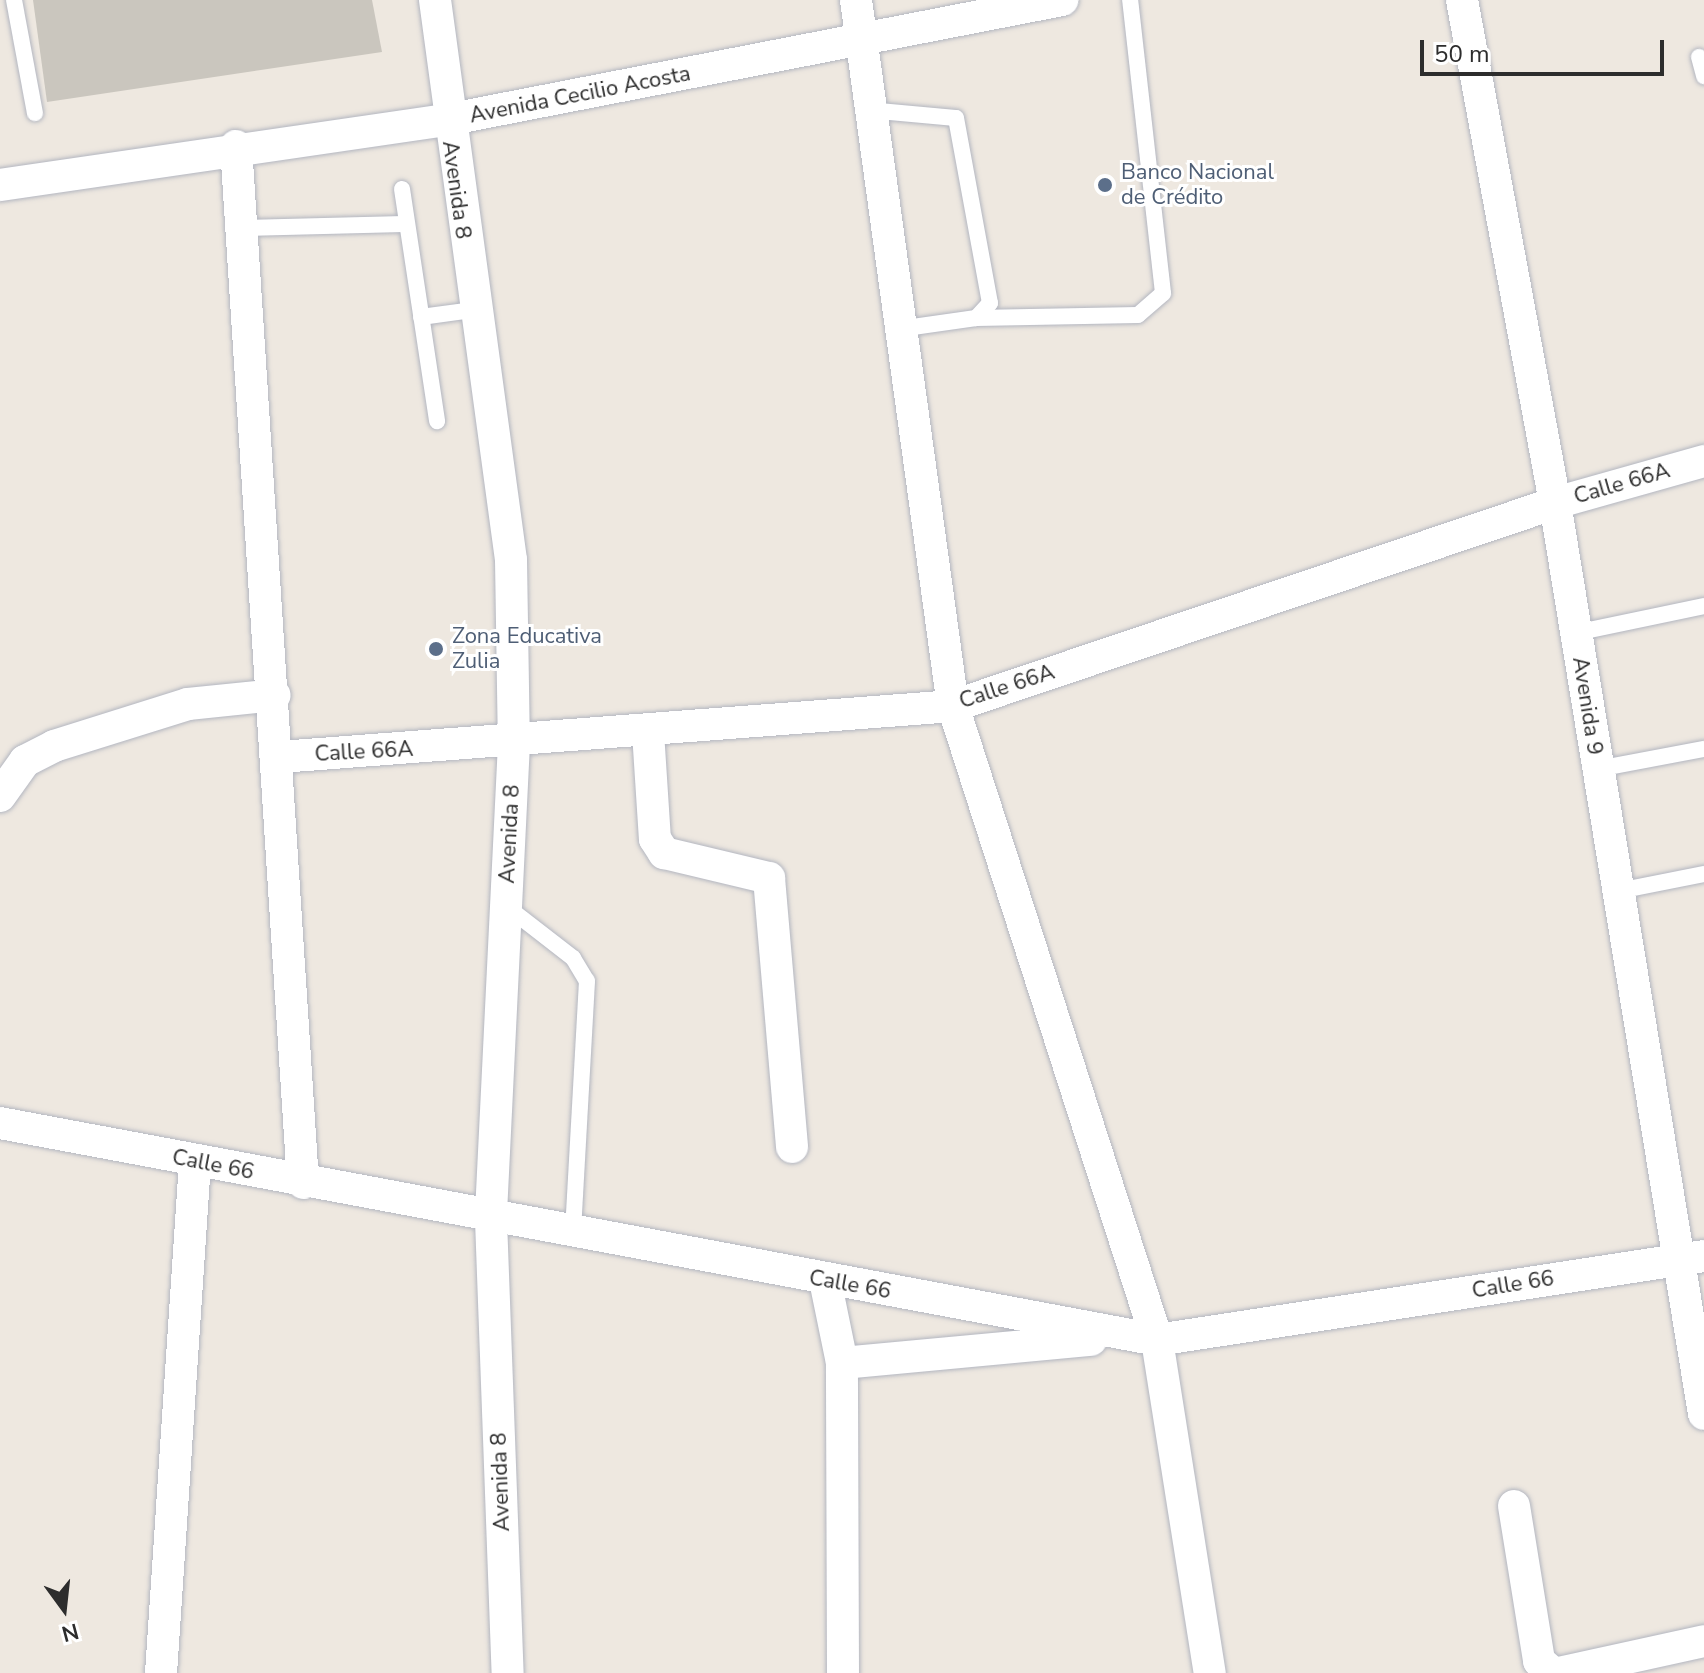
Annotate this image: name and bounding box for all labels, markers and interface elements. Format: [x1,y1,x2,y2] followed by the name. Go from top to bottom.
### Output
[1424,24,1668,74] scale bar
[1434,38,1490,70] text: 50 m
[467,61,693,129] street label: Avenida Cecilio Acosta
[436,139,476,241] street label: Avenida 8
[1121,159,1274,210] place label: Banco Nacional de Crédito
[1096,176,1114,194] marker: Banco Nacional de Crédito
[1571,458,1673,510] street label: Calle 66A
[452,623,602,674] place label: Zona Educativa Zulia
[427,640,445,658] marker: Zona Educativa Zulia
[1566,655,1608,757] street label: Avenida 9
[956,659,1058,715] street label: Calle 66A
[314,736,414,768] street label: Calle 66A
[494,784,526,884] street label: Avenida 8
[170,1144,256,1186] street label: Calle 66
[807,1265,893,1305] street label: Calle 66
[1470,1265,1556,1305] street label: Calle 66
[486,1432,516,1532] street label: Avenida 8
[24,1569,104,1649] north arrow
[58,1616,82,1649] text: N

